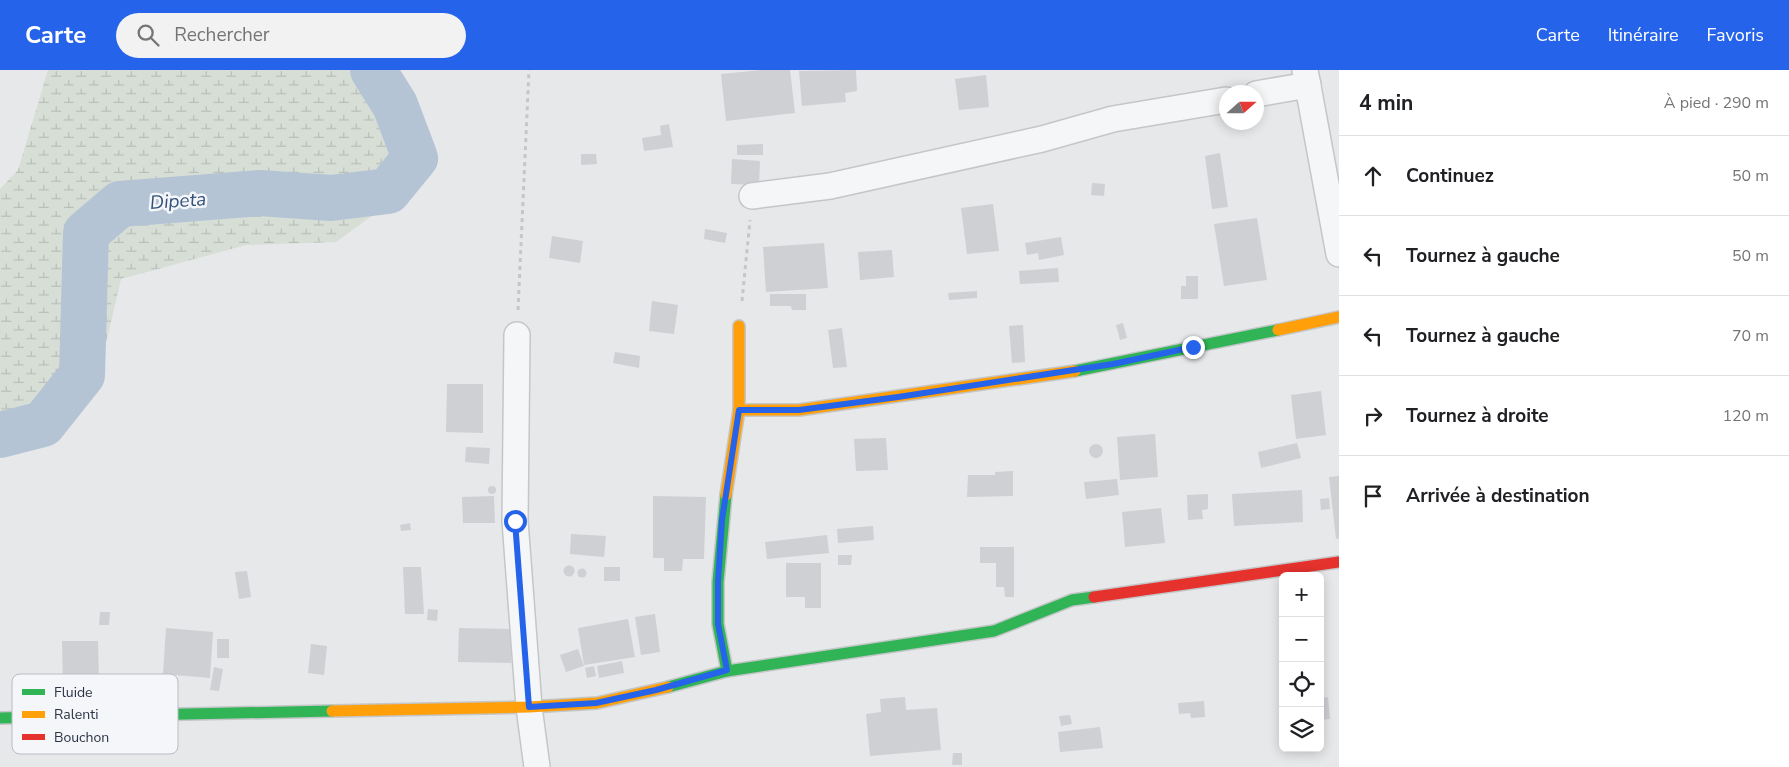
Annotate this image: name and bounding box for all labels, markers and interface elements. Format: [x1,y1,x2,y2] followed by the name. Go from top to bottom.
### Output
[116,13,466,58] search box
[25,19,86,51] text: Carte
[134,21,162,49] icon: search
[174,22,270,48] text: Rechercher
[1536,23,1580,47] text: Carte
[1608,23,1679,47] text: Itinéraire
[1707,23,1764,47] text: Favoris
[1219,85,1264,130] north arrow
[1359,89,1413,117] text: 4 min
[1664,92,1769,114] text: À pied · 290 m
[1359,162,1387,190] icon: ahead
[1406,163,1494,189] text: Continuez
[1732,165,1769,187] text: 50 m
[149,186,207,216] water label: Dipeta
[1359,242,1387,270] icon: left
[1406,243,1560,269] text: Tournez à gauche
[1732,245,1769,267] text: 50 m
[1359,322,1387,350] icon: left
[1406,323,1560,349] text: Tournez à gauche
[1732,325,1769,347] text: 70 m
[1182,336,1205,359] route end
[1359,402,1387,430] icon: right
[1406,403,1549,429] text: Tournez à droite
[1722,405,1769,427] text: 120 m
[1359,482,1387,510] icon: arrive
[1406,483,1590,509] text: Arrivée à destination
[504,510,527,533] route start
[1279,572,1324,752] map controls
[1279,572,1324,617] button: +
[1279,617,1324,662] button: −
[1279,662,1324,707] button: locate
[12,674,178,754] legend
[54,683,93,702] text: Fluide
[54,705,98,724] text: Ralenti
[1279,707,1324,752] button: layers
[54,728,109,747] text: Bouchon

